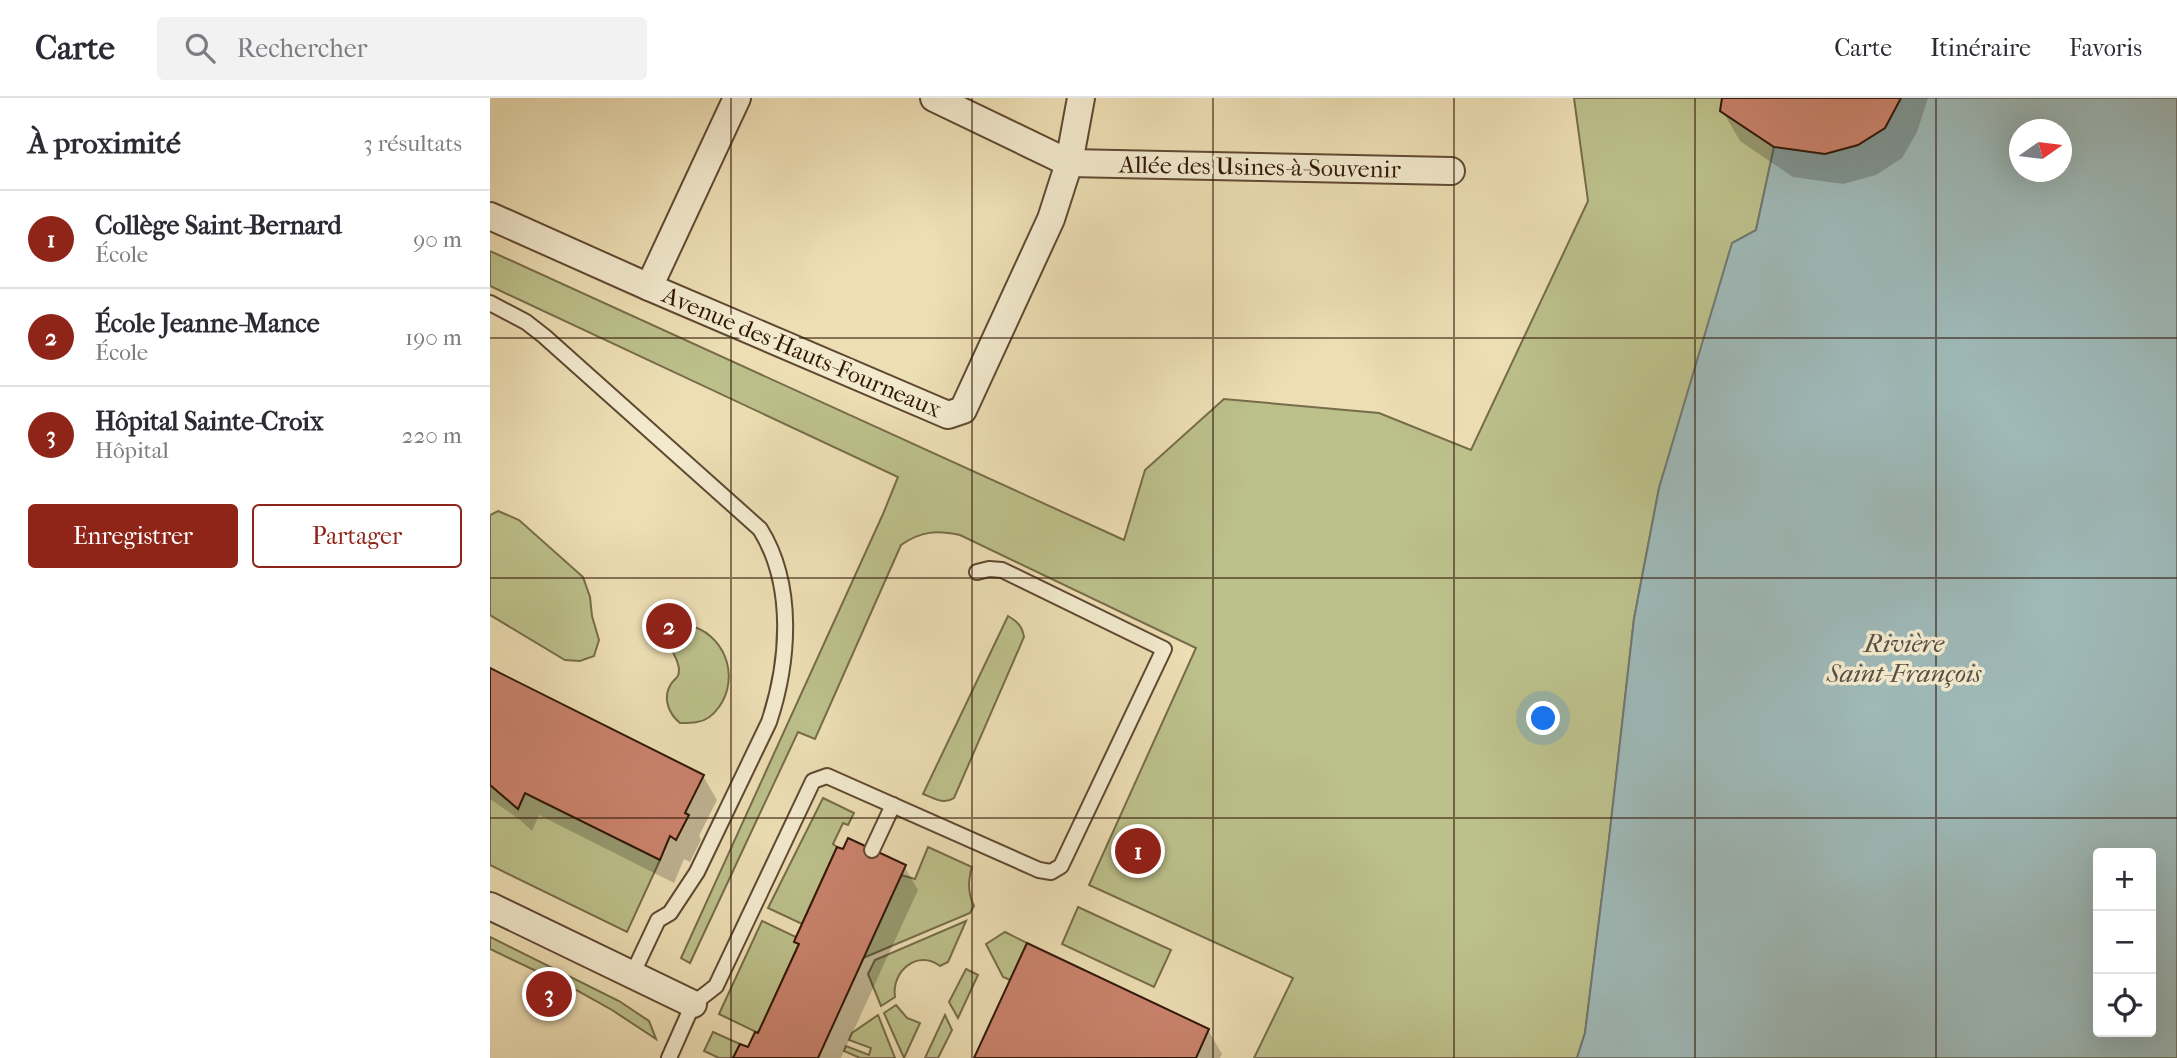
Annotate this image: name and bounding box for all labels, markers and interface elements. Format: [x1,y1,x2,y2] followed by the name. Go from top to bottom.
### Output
[157,17,647,80] search box
[35,29,115,68] text: Carte
[181,29,219,67] icon: search
[237,33,368,64] text: Rechercher
[1834,34,1892,62] text: Carte
[1930,34,2031,62] text: Itinéraire
[2069,34,2142,62] text: Favoris
[2009,119,2072,182] north arrow
[28,126,181,161] text: À proximité
[363,130,462,157] text: 3 résultats
[1118,151,1402,183] street label: Allée des Usines-à-Souvenir
[95,210,342,241] text: Collège Saint-Bernard
[47,226,55,253] text: 1
[413,226,462,253] text: 90 m
[95,241,148,268] text: École
[658,280,946,424] street label: Avenue des Hauts-Fourneaux
[95,308,320,339] text: École Jeanne-Mance
[45,324,57,351] text: 2
[405,324,462,351] text: 190 m
[95,339,148,366] text: École
[95,406,323,437] text: Hôpital Sainte-Croix
[46,422,56,449] text: 3
[402,422,462,449] text: 220 m
[95,437,169,464] text: Hôpital
[28,504,238,568] button: Enregistrer
[252,504,462,568] button: Partager
[646,600,692,652] pin: 2
[1826,628,1982,689] water label: Rivière Saint-François
[1526,701,1560,735] your location
[1115,825,1161,877] pin: 1
[2093,848,2156,1037] map controls
[2093,848,2156,911] button: +
[2093,911,2156,974] button: −
[526,968,572,1020] pin: 3
[2093,974,2156,1037] button: locate

